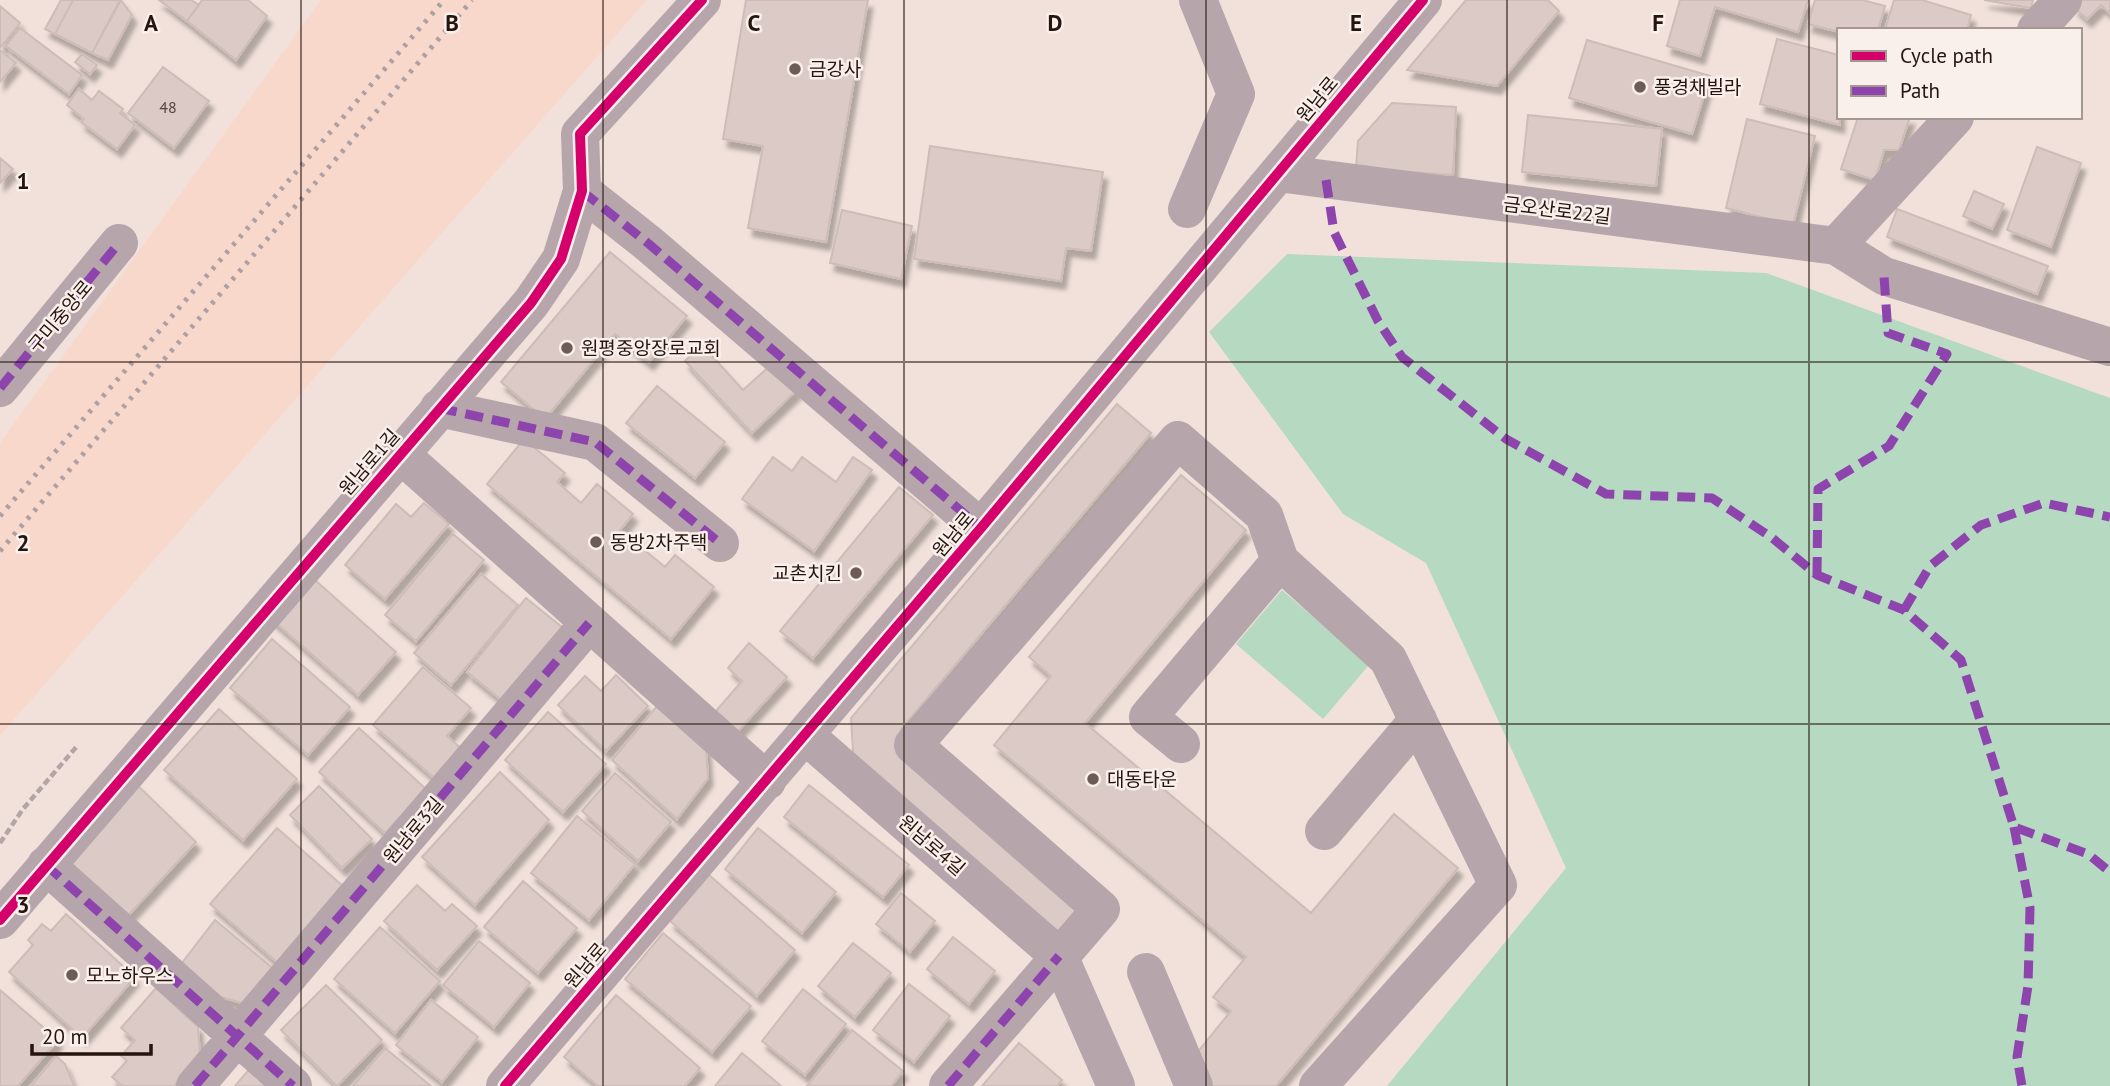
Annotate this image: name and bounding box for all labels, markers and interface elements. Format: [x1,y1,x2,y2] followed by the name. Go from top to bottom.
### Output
[144,8,158,37] text: A
[445,8,459,37] text: B
[748,8,761,37] text: C
[1048,8,1062,37] text: D
[1350,8,1362,37] text: E
[1652,8,1664,37] text: F
[1837,28,2082,119] legend
[1900,42,1993,69] text: Cycle path
[809,57,861,81] place label: 금강사
[787,61,803,77] marker: 금강사
[1291,71,1343,127] street label: 원남로
[1654,75,1741,99] place label: 풍경채빌라
[1900,77,1940,104] text: Path
[1632,79,1648,95] marker: 풍경채빌라
[159,97,177,117] house number: 48
[16,166,30,195] text: 1
[1502,192,1612,228] street label: 금오산로22길
[23,275,97,357] street label: 구미중앙로
[581,336,721,360] place label: 원평중앙장로교회
[559,340,575,356] marker: 원평중앙장로교회
[334,424,404,500] street label: 원남로1길
[927,506,979,562] street label: 원남로
[16,528,30,557] text: 2
[610,530,708,554] place label: 동방2차주택
[588,534,604,550] marker: 동방2차주택
[772,561,842,585] place label: 교촌치킨
[848,565,864,581] marker: 교촌치킨
[1107,767,1177,791] place label: 대동타운
[1085,771,1101,787] marker: 대동타운
[378,792,448,868] street label: 원남로3길
[894,810,970,880] street label: 원남로4길
[16,890,30,919] text: 3
[559,937,611,993] street label: 원남로
[86,963,173,987] place label: 모노하우스
[64,967,80,983] marker: 모노하우스
[32,1012,150,1056] scale bar
[42,1023,88,1050] text: 20 m

